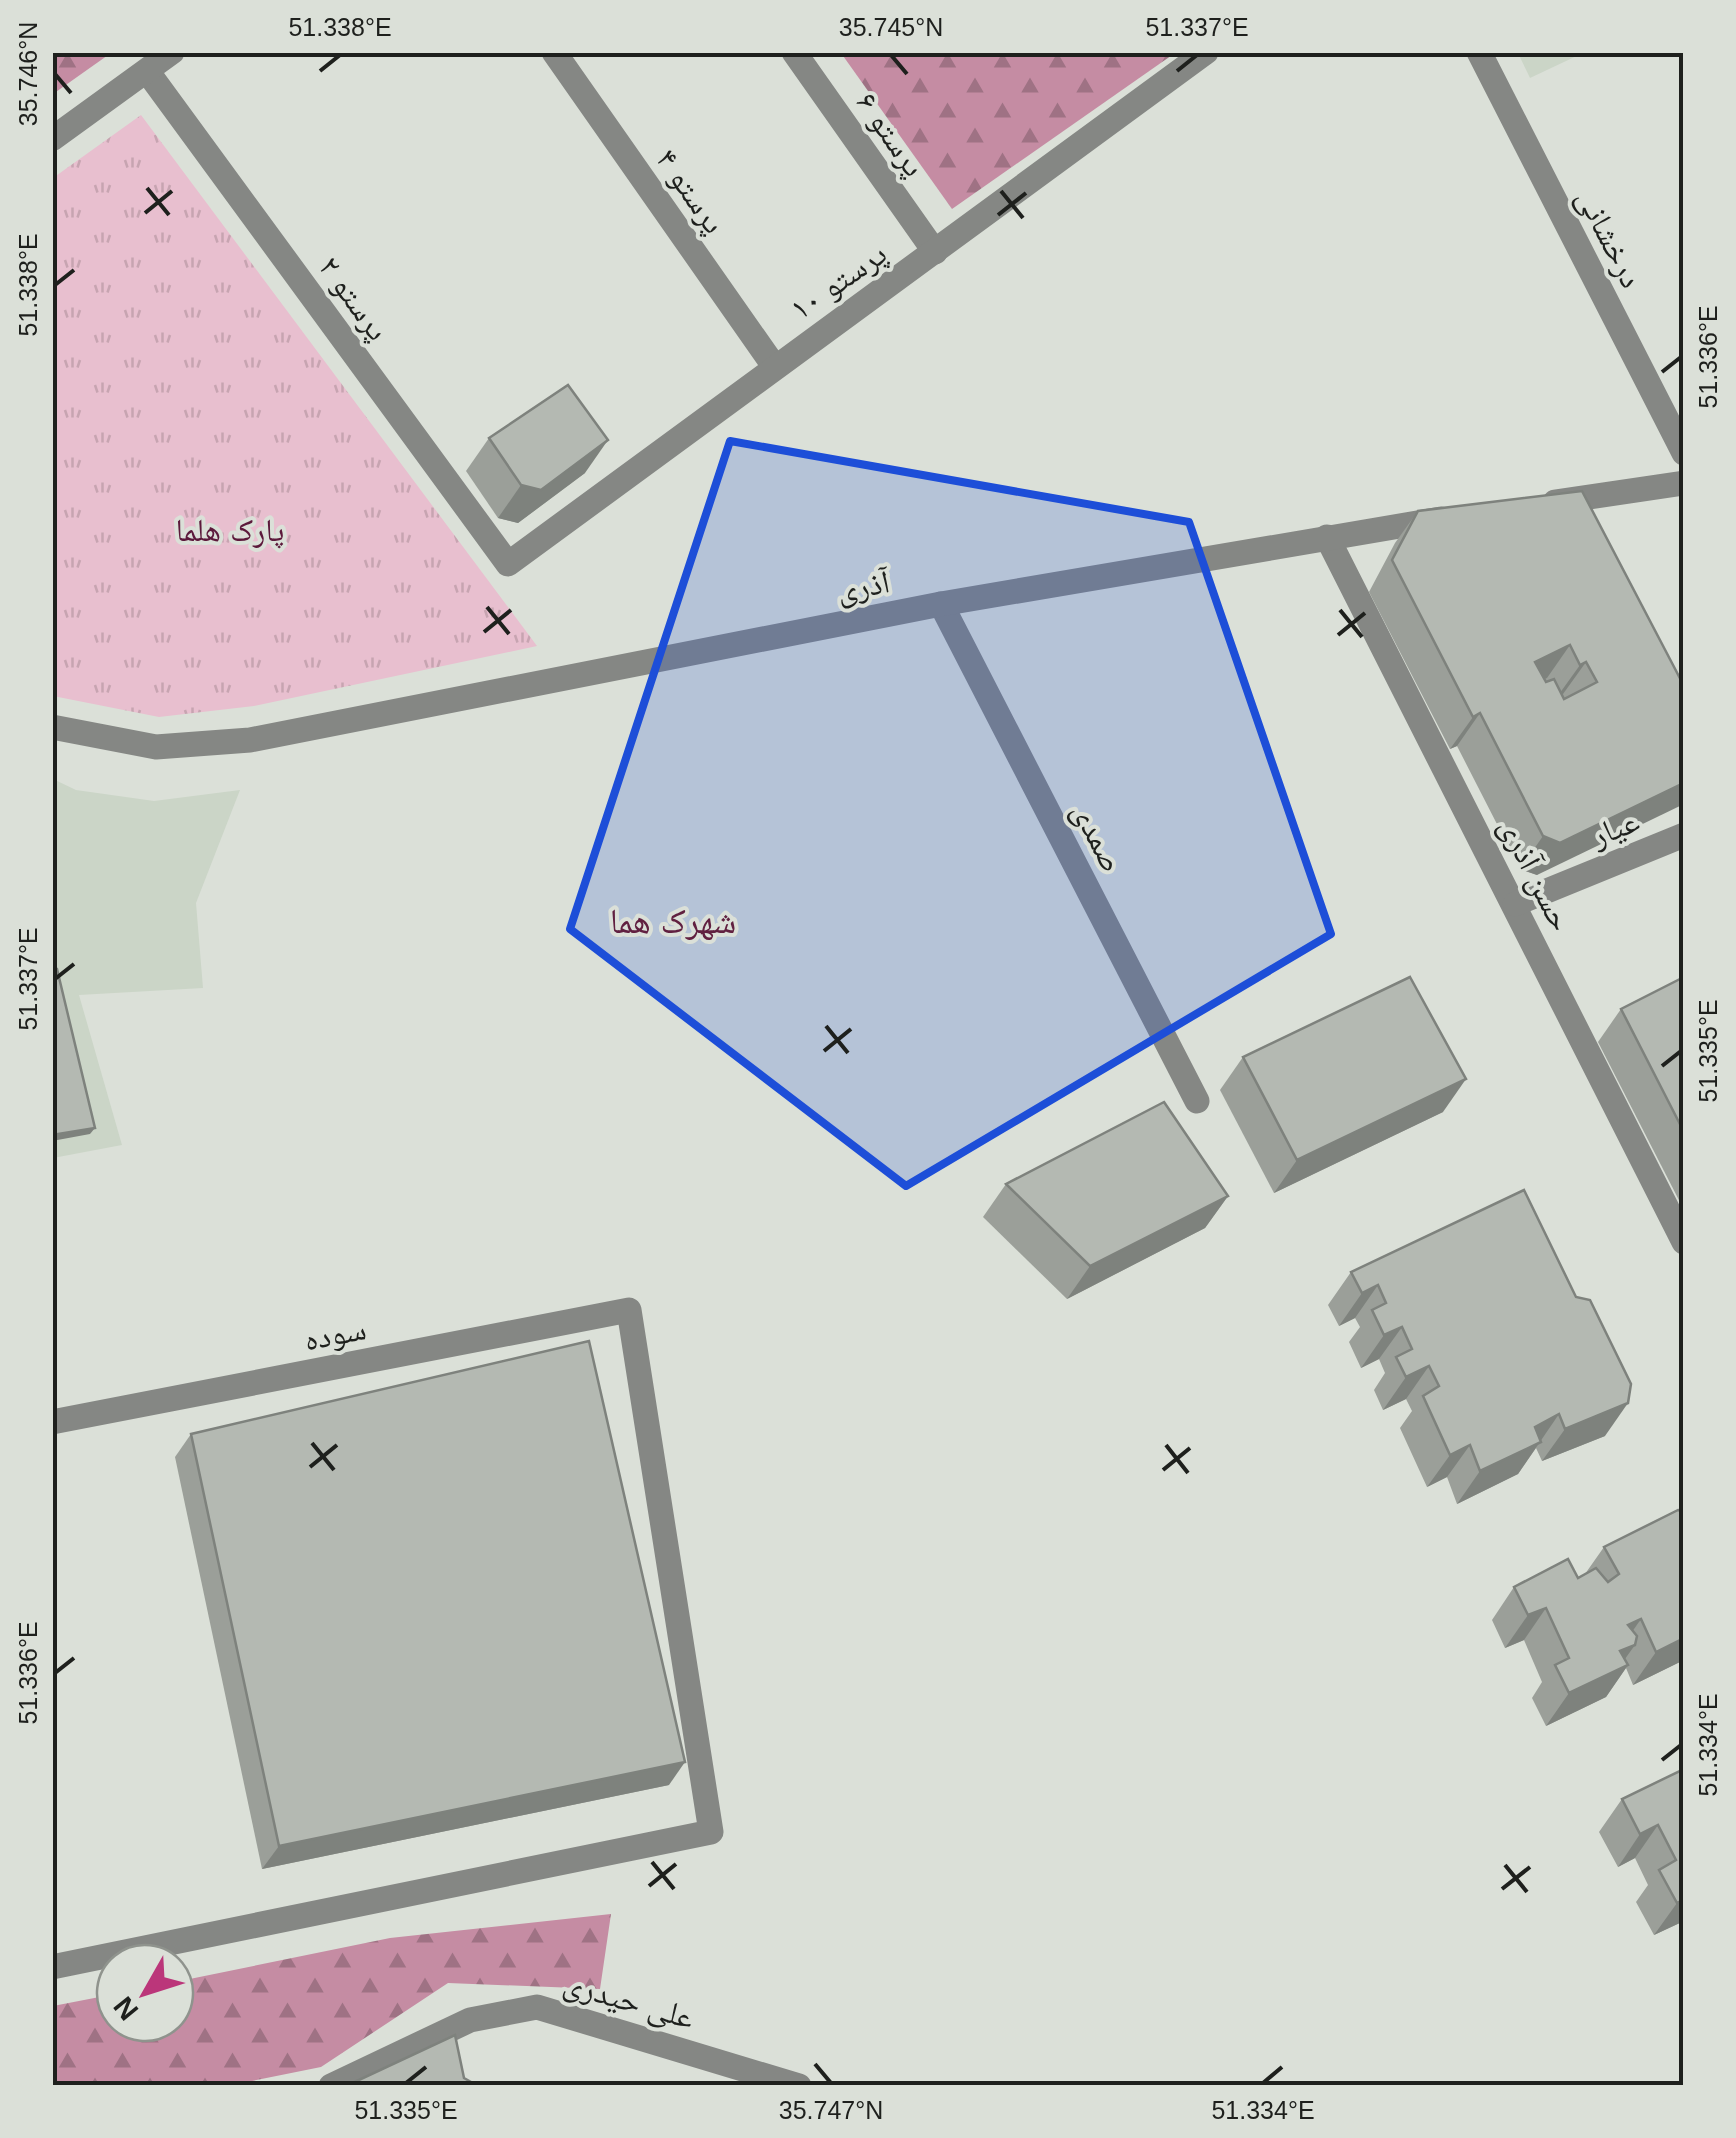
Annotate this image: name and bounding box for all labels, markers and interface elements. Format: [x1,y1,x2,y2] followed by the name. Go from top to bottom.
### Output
[288,13,392,41] text: 51.338°E
[839,13,943,41] text: 35.745°N
[1145,13,1249,41] text: 51.337°E
[14,22,42,126] text: 35.746°N
[848,85,933,184] street label: پرستو ۶
[648,142,733,241] street label: پرستو ۴
[1568,183,1650,294] street label: درخشانی
[14,233,42,337] text: 51.338°E
[783,235,894,328] street label: پرستو ۱۰
[311,249,396,348] street label: پرستو ۲
[1694,305,1722,409] text: 51.336°E
[176,512,284,549] park label: پارک هلما
[834,563,893,610] street label: آذری
[1064,796,1131,878] street label: صمدی
[1585,802,1644,854] street label: عیار
[1490,811,1580,938] street label: حسن آذری
[610,901,736,940] district label: شهرک هما
[14,927,42,1031] text: 51.337°E
[1694,999,1722,1103] text: 51.335°E
[301,1310,369,1358] street label: سوده
[14,1621,42,1725] text: 51.336°E
[1694,1693,1722,1797] text: 51.334°E
[95,1943,195,2043] north arrow
[559,1964,698,2038] street label: علی حیدری
[108,1991,144,2026] text: N
[354,2096,458,2124] text: 51.335°E
[779,2096,883,2124] text: 35.747°N
[1211,2096,1315,2124] text: 51.334°E

